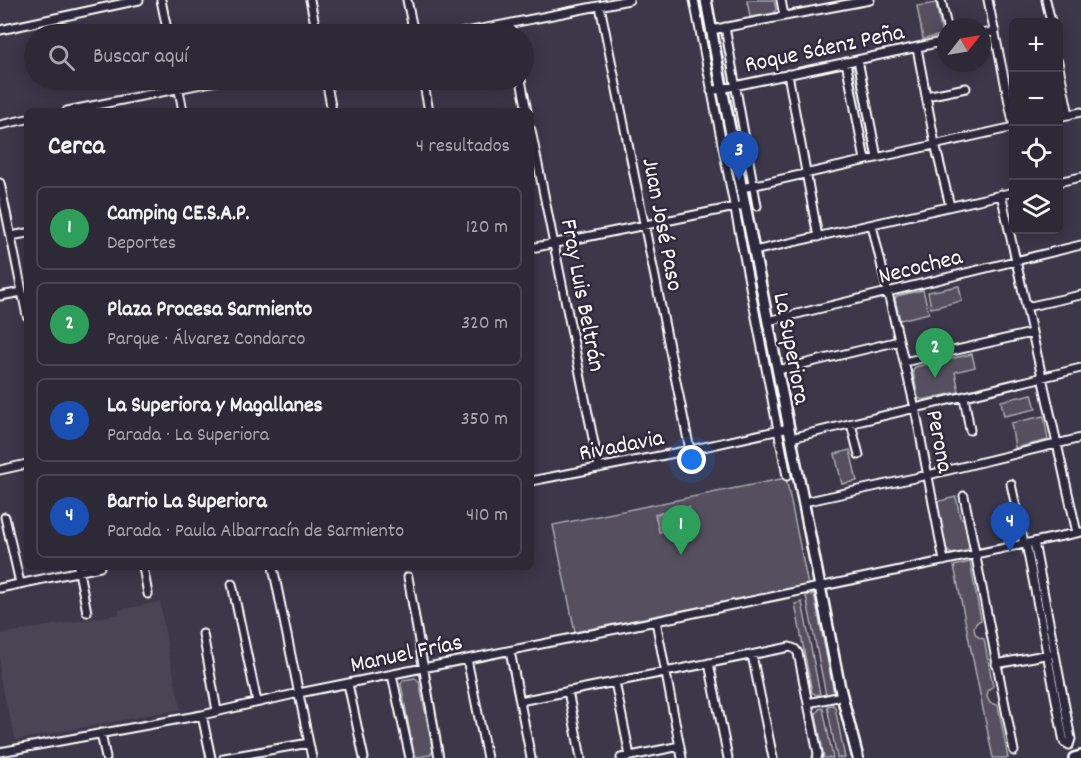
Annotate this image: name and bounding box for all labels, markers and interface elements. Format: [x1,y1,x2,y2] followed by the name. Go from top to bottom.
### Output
[742,16,908,83] street label: Roque Sáenz Peña
[937,18,991,72] north arrow
[1009,18,1063,234] map controls
[1009,18,1063,72] button: +
[24,24,534,90] search box
[45,41,78,74] icon: search
[93,42,188,73] text: Buscar aquí
[1009,72,1063,126] button: −
[1009,126,1063,180] button: locate
[48,129,105,166] text: Cerca
[720,132,758,181] pin: 3
[416,133,510,161] text: 4 resultados
[631,155,691,294] street label: Juan José Paso
[1009,180,1063,234] button: layers
[107,199,249,230] text: Camping CE.S.A.P.
[67,214,72,242] text: 1
[466,214,508,242] text: 120 m
[550,216,613,375] street label: Fray Luis Beltrán
[107,230,176,258] text: Deportes
[875,241,967,295] street label: Necochea
[763,290,818,408] street label: La Superiora
[107,295,312,326] text: Plaza Procesa Sarmiento
[65,310,74,338] text: 2
[461,310,508,338] text: 320 m
[107,326,305,354] text: Parque · Álvarez Condarco
[916,328,954,378] pin: 2
[107,391,323,422] text: La Superiora y Magallanes
[65,406,74,434] text: 3
[461,406,508,434] text: 350 m
[915,407,961,477] street label: Perona
[107,422,269,450] text: Parada · La Superiora
[576,422,668,472] street label: Rivadavia
[677,445,706,474] your location
[107,487,267,518] text: Barrio La Superiora
[65,502,74,530] text: 4
[466,502,508,530] text: 410 m
[990,502,1030,552] pin: 4
[662,506,700,555] pin: 1
[107,518,404,546] text: Parada · Paula Albarracín de Sarmiento
[347,626,466,683] street label: Manuel Frías

